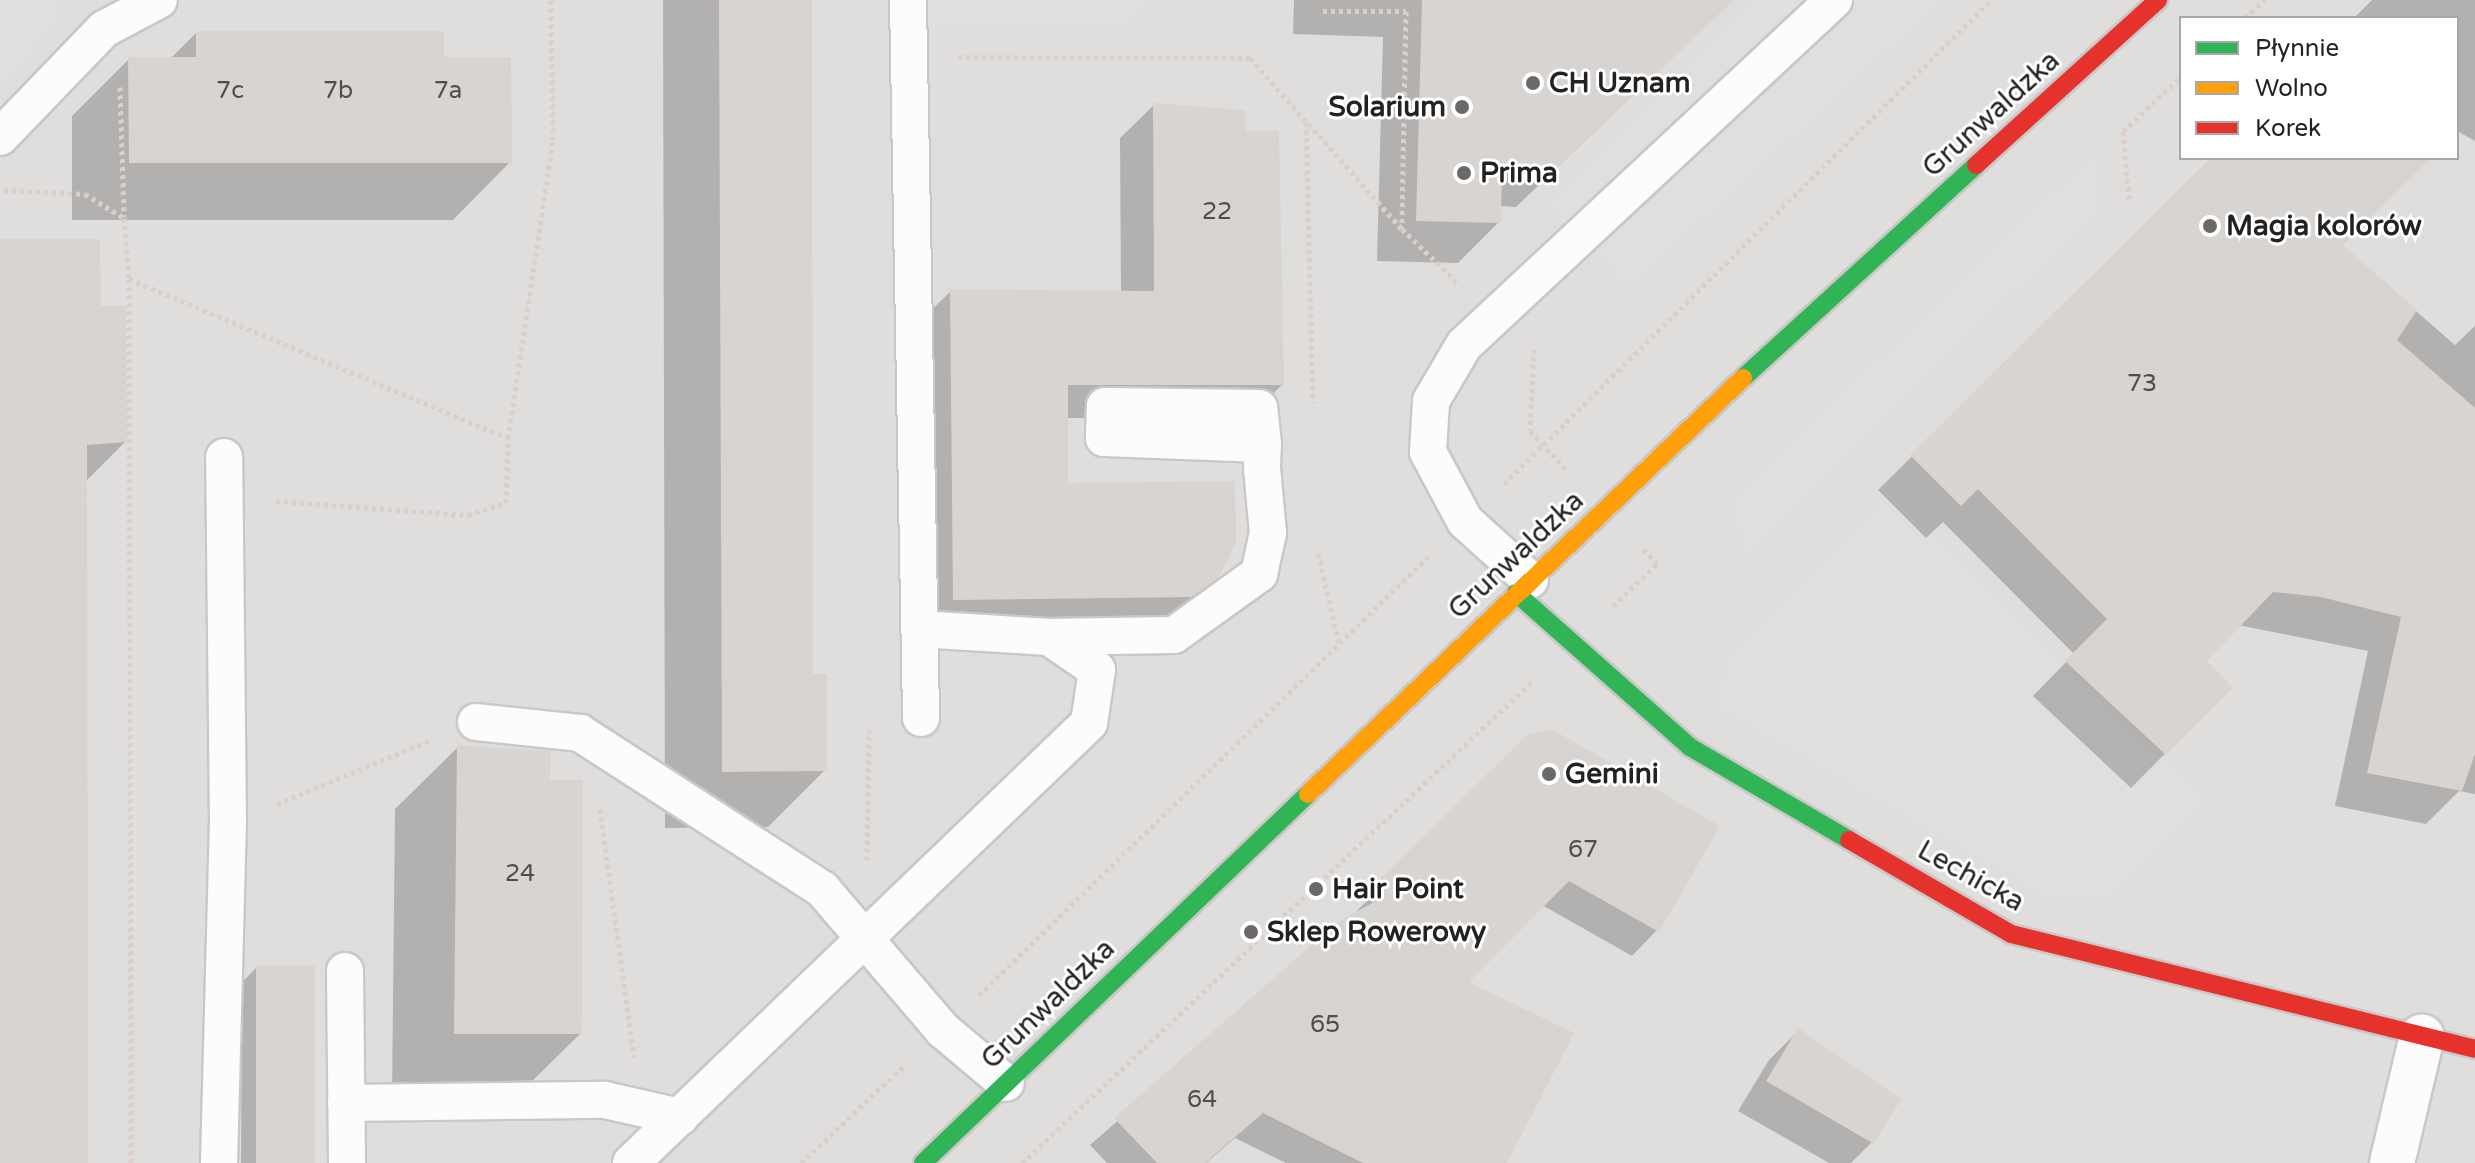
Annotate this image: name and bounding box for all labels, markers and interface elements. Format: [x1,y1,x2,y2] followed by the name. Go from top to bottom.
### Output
[2179,16,2459,160] legend
[2255,34,2339,63] text: Płynnie
[1916,44,2066,184] street label: Grunwaldzka
[1549,66,1691,100] place label: CH Uznam
[1524,74,1542,92] marker: CH Uznam
[2255,74,2328,103] text: Wolno
[216,77,244,105] house number: 7c
[323,77,353,105] house number: 7b
[434,77,462,105] house number: 7a
[1329,90,1446,124] place label: Solarium
[1453,98,1471,116] marker: Solarium
[2255,114,2321,143] text: Korek
[1480,156,1558,190] place label: Prima
[1455,164,1473,182] marker: Prima
[1202,198,1232,226] house number: 22
[2226,209,2422,243] place label: Magia kolorów
[2201,217,2219,235] marker: Magia kolorów
[2127,370,2157,398] house number: 73
[1441,484,1591,626] street label: Grunwaldzka
[1565,757,1659,791] place label: Gemini
[1540,765,1558,783] marker: Gemini
[1912,833,2030,919] street label: Lechicka
[1568,836,1598,864] house number: 67
[505,860,535,888] house number: 24
[1332,872,1464,906] place label: Hair Point
[1307,880,1325,898] marker: Hair Point
[1267,915,1486,949] place label: Sklep Rowerowy
[1242,923,1260,941] marker: Sklep Rowerowy
[974,932,1122,1076] street label: Grunwaldzka
[1310,1011,1340,1039] house number: 65
[1187,1086,1217,1114] house number: 64

